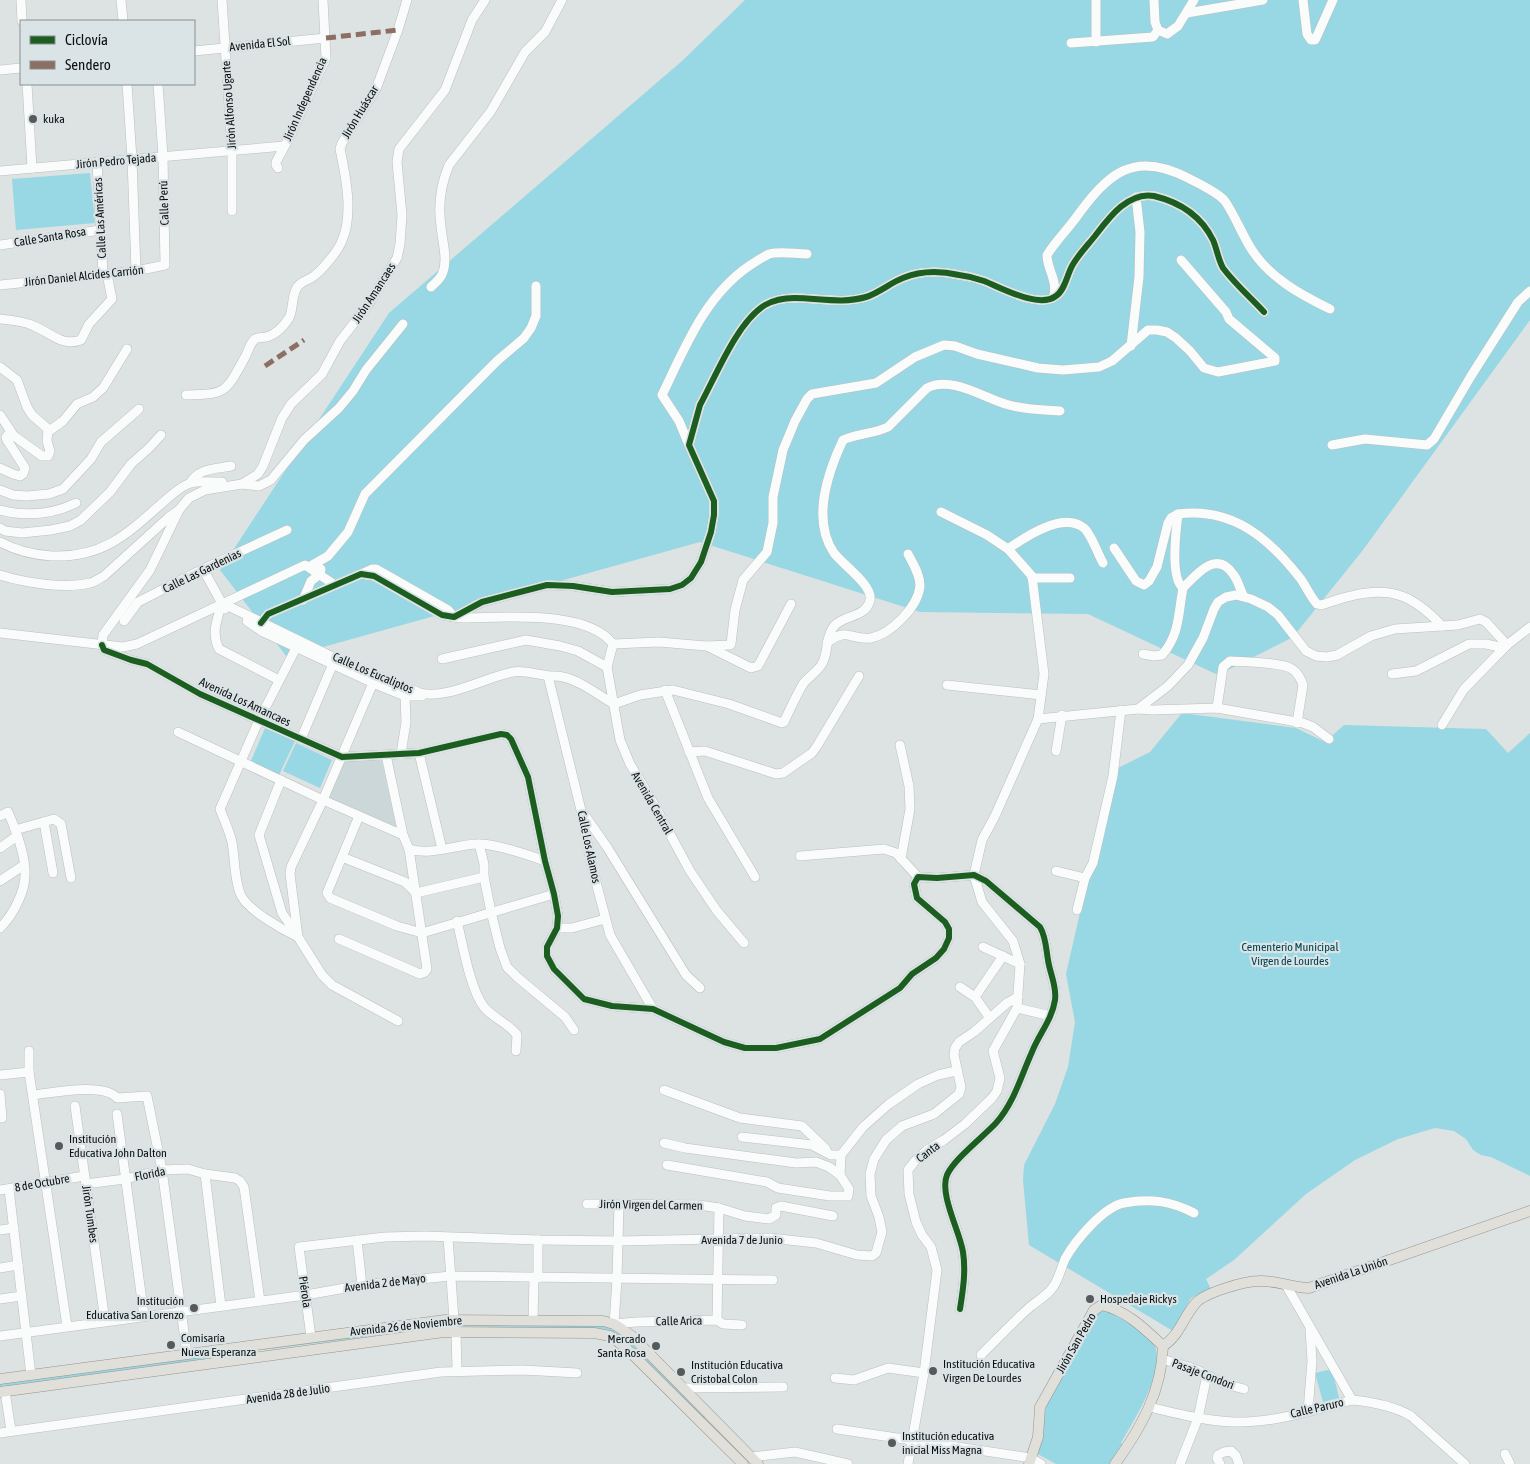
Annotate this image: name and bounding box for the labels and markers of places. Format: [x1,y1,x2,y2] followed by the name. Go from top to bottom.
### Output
[43,112,65,126] place label: kuka
[27,113,39,125] marker: kuka
[69,1132,167,1160] place label: Institución Educativa John Dalton
[53,1140,65,1152] marker: Institución Educativa John Dalton
[1100,1292,1177,1306] place label: Hospedaje Rickys
[1084,1293,1096,1305] marker: Hospedaje Rickys
[86,1294,184,1322] place label: Institución Educativa San Lorenzo
[188,1302,200,1314] marker: Institución Educativa San Lorenzo
[181,1331,256,1359] place label: Comisaría Nueva Esperanza
[597,1332,646,1360] place label: Mercado Santa Rosa
[165,1339,177,1351] marker: Comisaría Nueva Esperanza
[650,1340,662,1352] marker: Mercado Santa Rosa
[943,1357,1035,1385] place label: Institución Educativa Virgen De Lourdes
[691,1358,783,1386] place label: Institución Educativa Cristobal Colon
[927,1365,939,1377] marker: Institución Educativa Virgen De Lourdes
[675,1366,687,1378] marker: Institución Educativa Cristobal Colon
[902,1429,994,1457] place label: Institución educativa inicial Miss Magna
[886,1437,898,1449] marker: Institución educativa inicial Miss Magna

